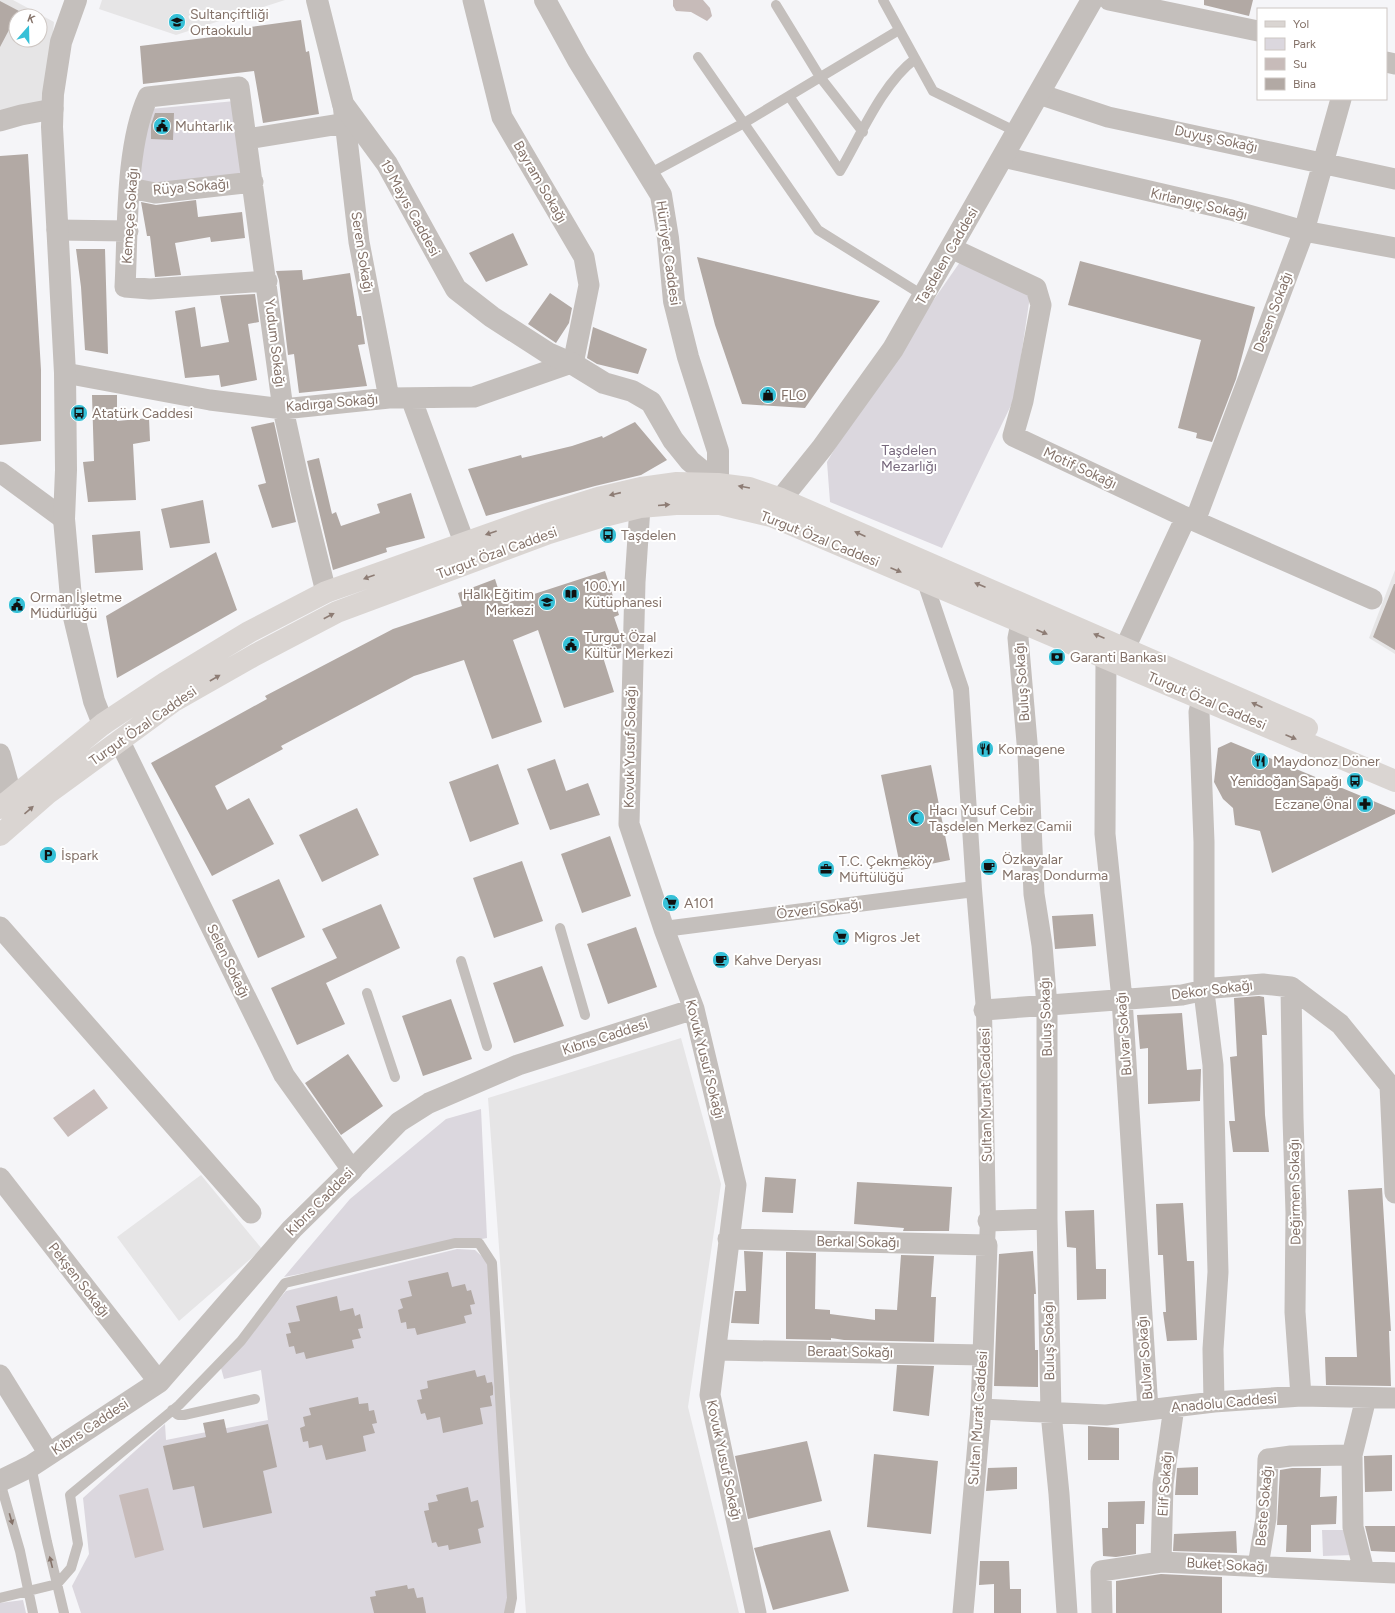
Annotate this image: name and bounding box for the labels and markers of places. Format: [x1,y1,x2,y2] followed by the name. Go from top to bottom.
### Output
[190,6,269,39] place label: Sultançiftliği Ortaokulu
[167,12,187,32] school or university icon: Sultançiftliği Ortaokulu
[152,116,172,136] public building icon: Muhtarlık
[175,118,233,135] place label: Muhtarlık
[758,385,778,405] shop icon: FLO
[781,387,807,404] place label: FLO
[69,403,89,423] bus stop icon: Atatürk Caddesi
[92,405,193,422] place label: Atatürk Caddesi
[598,525,618,545] bus stop icon: Taşdelen
[621,527,676,544] place label: Taşdelen
[584,578,662,611] place label: 100.Yıl Kütüphanesi
[561,584,581,604] library icon: 100.Yıl Kütüphanesi
[463,586,534,619] place label: Halk Eğitim Merkezi
[30,589,122,622] place label: Orman İşletme Müdürlüğü
[537,592,557,612] school or university icon: Halk Eğitim Merkezi
[7,595,27,615] public building icon: Orman İşletme Müdürlüğü
[584,629,673,662] place label: Turgut Özal Kültür Merkezi
[561,635,581,655] public building icon: Turgut Özal Kültür Merkezi
[1047,647,1067,667] bank icon: Garanti Bankası
[1070,649,1167,666] place label: Garanti Bankası
[975,739,995,759] restaurant icon: Komagene
[998,741,1065,758] place label: Komagene
[1250,751,1270,771] restaurant icon: Maydonoz Döner
[1273,753,1380,770] place label: Maydonoz Döner
[1345,771,1365,791] bus stop icon: Yenidoğan Sapağı
[1230,773,1342,790] place label: Yenidoğan Sapağı
[1355,794,1375,814] pharmacy icon: Eczane Önal
[1274,796,1352,813] place label: Eczane Önal
[929,802,1072,835] place label: Hacı Yusuf Cebir Taşdelen Merkez Camii
[906,808,926,828] mosque icon: Hacı Yusuf Cebir Taşdelen Merkez Camii
[38,845,58,865] parking icon: İspark
[61,847,98,864] place label: İspark
[1002,851,1108,884] place label: Özkayalar Maraş Dondurma
[839,853,933,886] place label: T.C. Çekmeköy Müftülüğü
[979,857,999,877] cafe icon: Özkayalar Maraş Dondurma
[816,859,836,879] office icon: T.C. Çekmeköy Müftülüğü
[661,893,681,913] supermarket icon: A101
[684,895,714,912] place label: A101
[831,927,851,947] supermarket icon: Migros Jet
[854,929,920,946] place label: Migros Jet
[711,950,731,970] cafe icon: Kahve Deryası
[734,952,822,969] place label: Kahve Deryası

